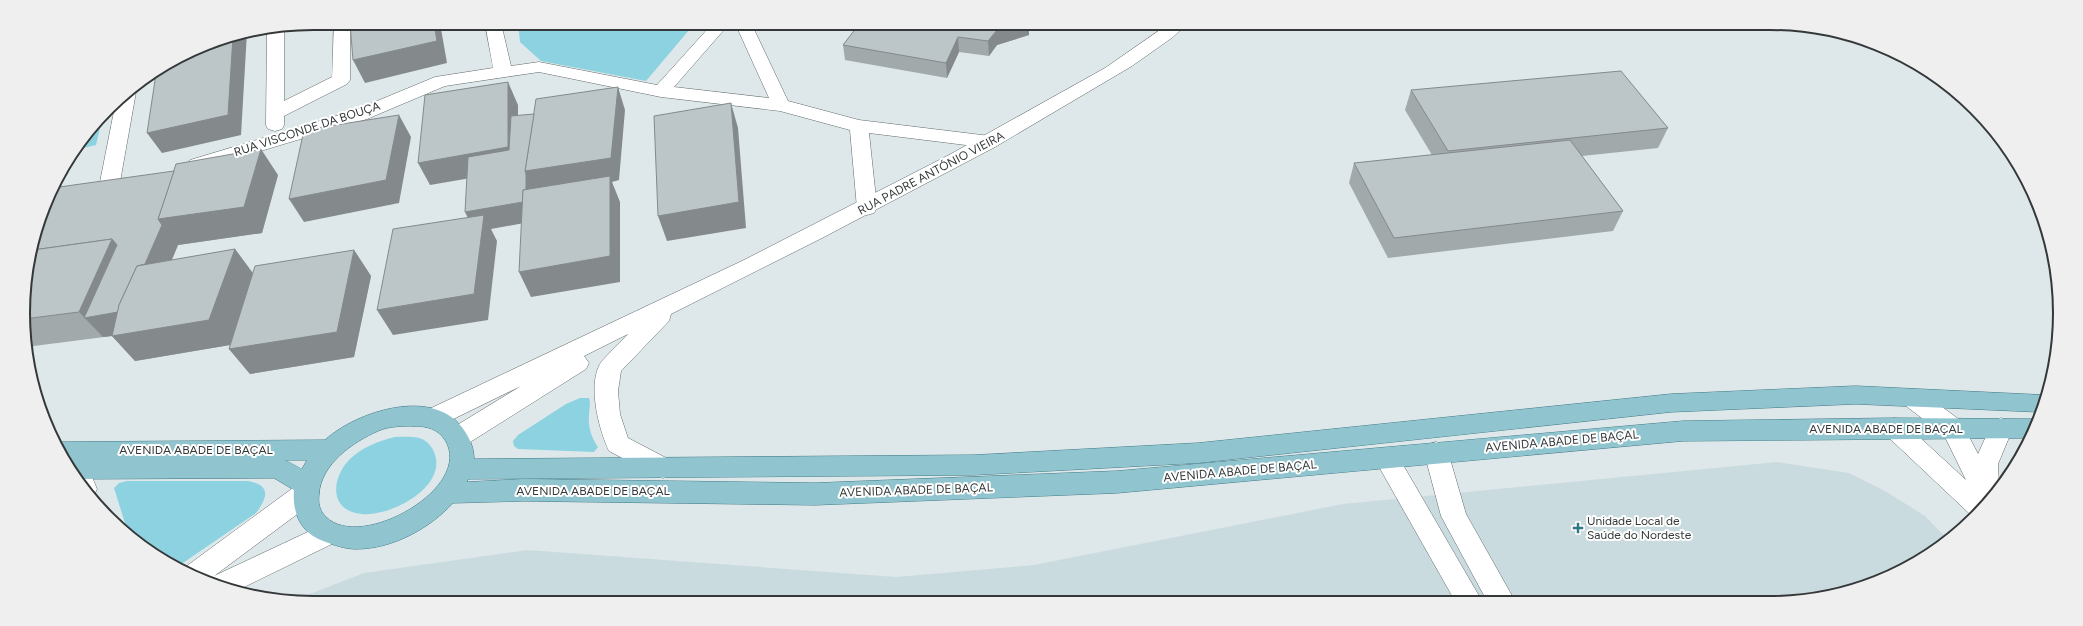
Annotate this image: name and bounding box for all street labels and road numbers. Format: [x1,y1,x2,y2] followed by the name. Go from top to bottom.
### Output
[232,99,382,159] street label: RUA VISCONDE DA BOUÇA
[855,128,1007,218] street label: RUA PADRE ANTÓNIO VIEIRA
[1809,422,1964,436] street label: AVENIDA ABADE DE BAÇAL
[1485,427,1640,455] street label: AVENIDA ABADE DE BAÇAL
[119,443,274,457] street label: AVENIDA ABADE DE BAÇAL
[1163,457,1318,485] street label: AVENIDA ABADE DE BAÇAL
[839,480,994,500] street label: AVENIDA ABADE DE BAÇAL
[516,484,671,498] street label: AVENIDA ABADE DE BAÇAL

